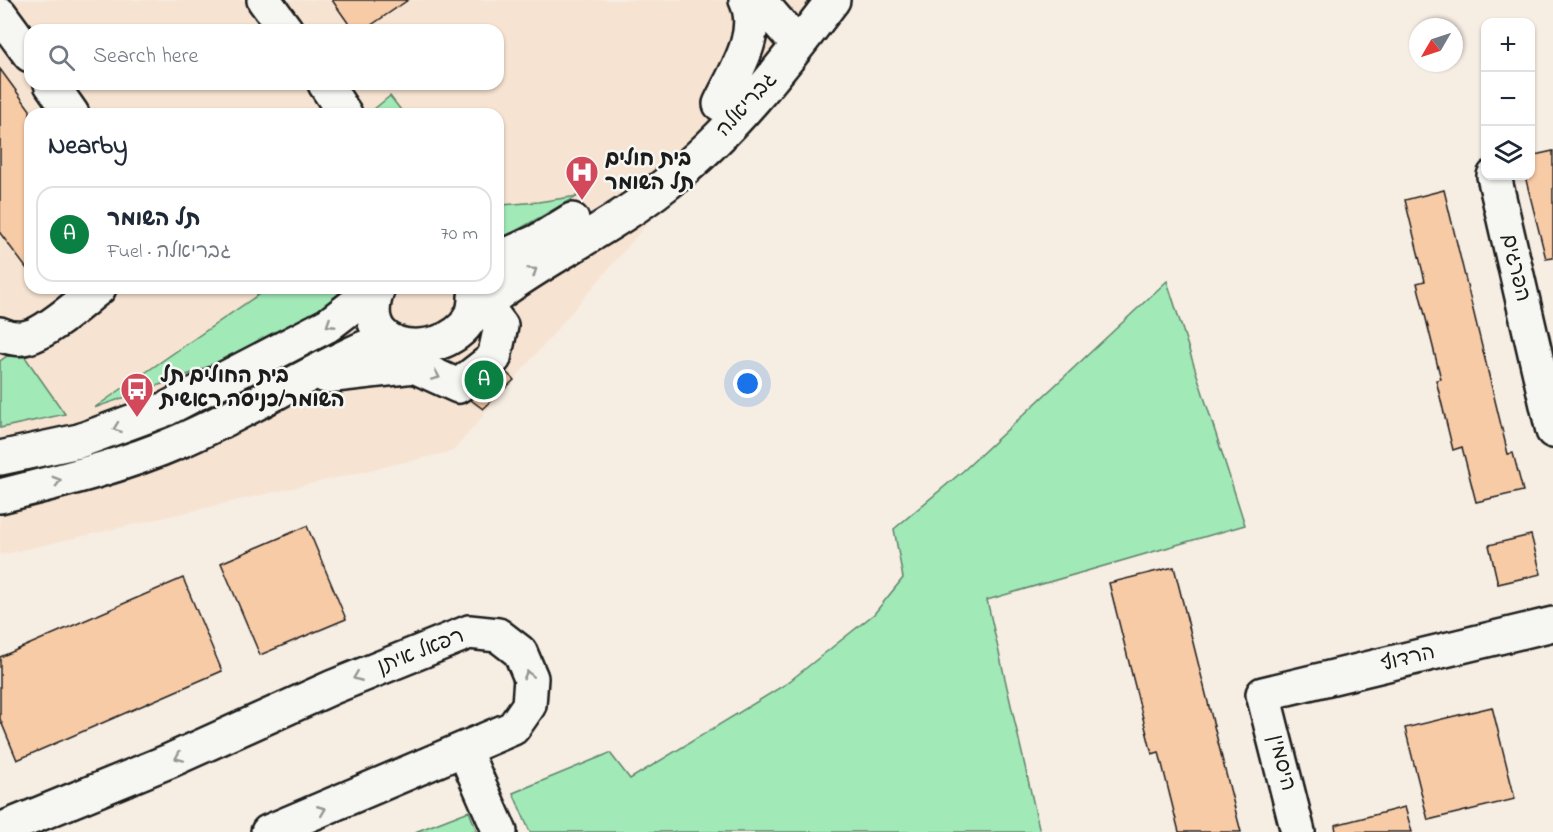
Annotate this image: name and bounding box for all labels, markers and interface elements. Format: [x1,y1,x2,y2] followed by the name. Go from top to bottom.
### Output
[1409,18,1463,72] north arrow
[1481,18,1535,180] map controls
[1481,18,1535,72] button: +
[24,24,504,90] search box
[45,41,78,74] icon: search
[93,41,198,73] text: Search here
[710,66,784,144] street label: גבריאלה
[1481,72,1535,126] button: −
[1481,126,1535,180] button: layers
[48,128,127,166] text: Nearby
[605,145,694,199] place label: בית חולים תל השומר
[564,154,600,201] hospital icon: בית חולים תל השומר
[107,204,201,236] text: תל השומר
[63,220,76,249] text: A
[441,220,478,249] text: 70 m
[1493,231,1537,305] street label: הפרגים
[107,238,231,267] text: Fuel · גבריאלה
[527,267,538,278] one-way arrow
[325,316,336,327] one-way arrow
[464,358,504,403] pin: A
[158,362,345,416] place label: בית החולים תל השומר/כניסה ראשית
[430,369,441,381] one-way arrow
[733,369,762,398] your location
[119,371,155,418] bus stop icon: בית החולים תל השומר/כניסה ראשית
[112,420,123,433] one-way arrow
[51,476,62,488] one-way arrow
[373,622,469,682] street label: רפאל איתן
[1378,638,1438,680] street label: הרדוף
[352,670,363,682] one-way arrow
[523,670,535,681] one-way arrow
[1260,732,1302,794] street label: היסמין
[174,750,185,762] one-way arrow
[316,805,327,817] one-way arrow

